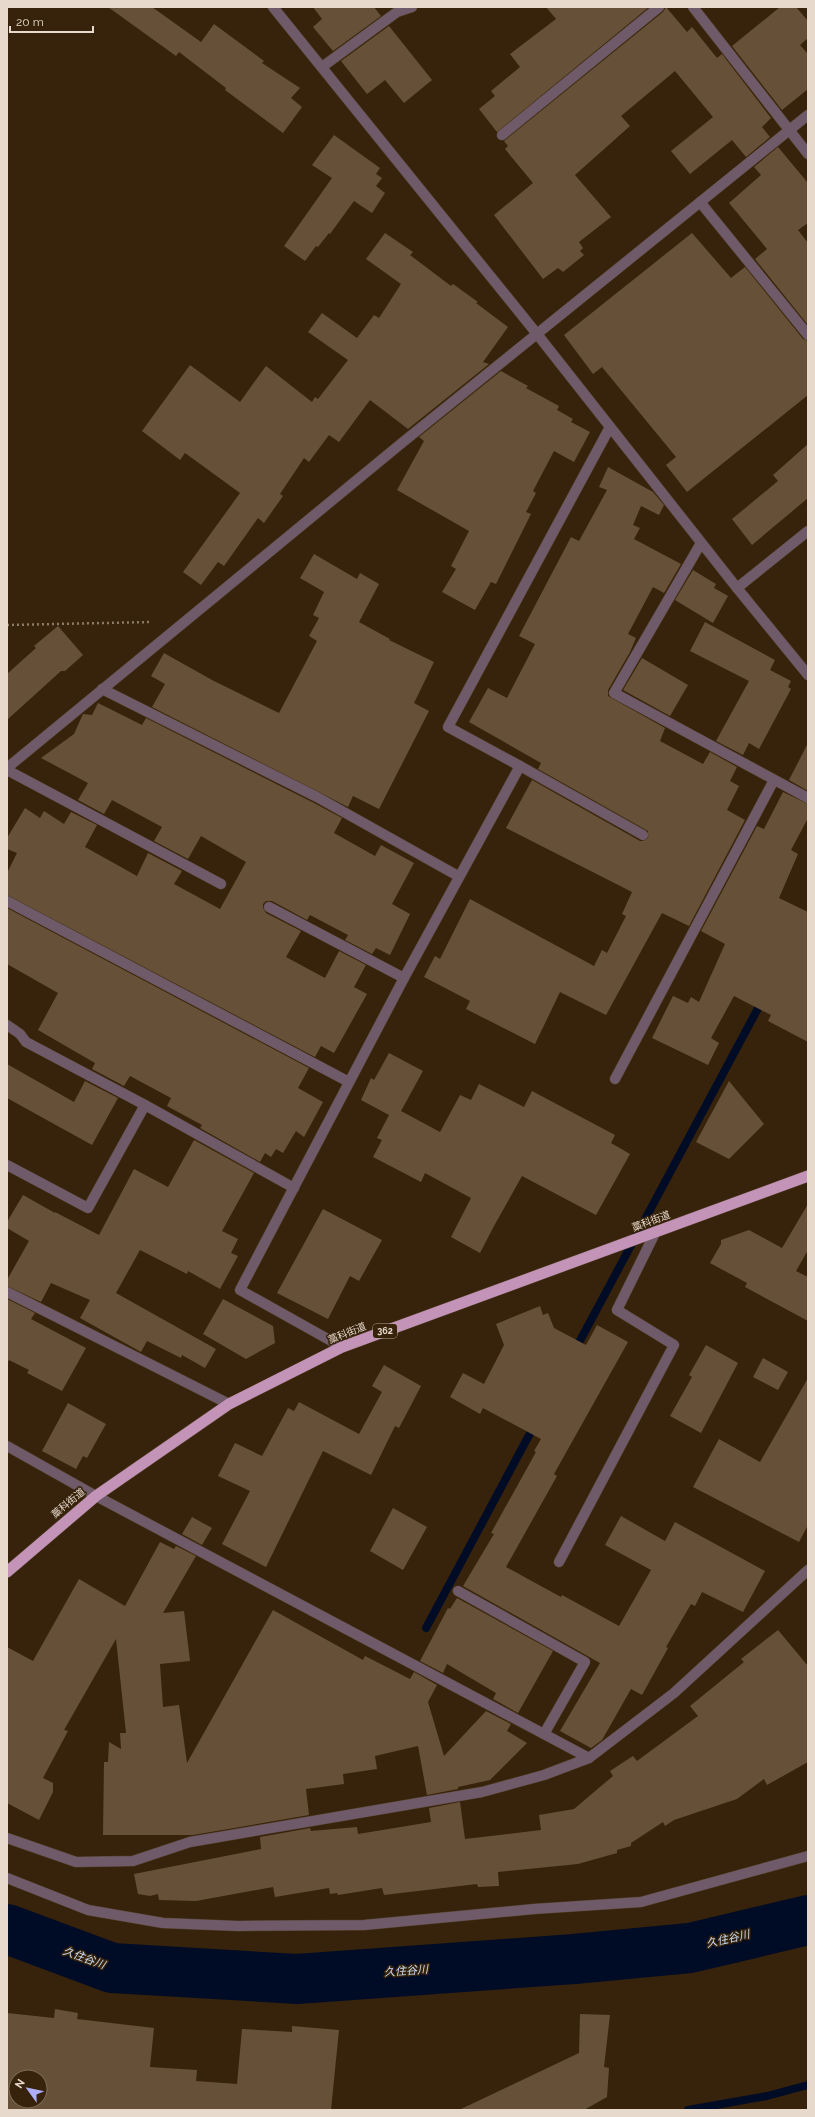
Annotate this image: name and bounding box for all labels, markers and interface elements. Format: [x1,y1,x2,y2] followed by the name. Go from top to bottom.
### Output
[10,8,93,34] scale bar
[16,15,44,29] text: 20 m
[630,1209,672,1233] street label: 藁科街道
[326,1320,368,1346] street label: 藁科街道
[373,1324,397,1338] road number: 362
[49,1486,87,1520] street label: 藁科街道
[705,1927,752,1950] water label: 久住谷川
[61,1944,108,1972] water label: 久住谷川
[384,1963,429,1979] water label: 久住谷川
[8,2069,48,2109] north arrow
[12,2077,28,2091] text: N

